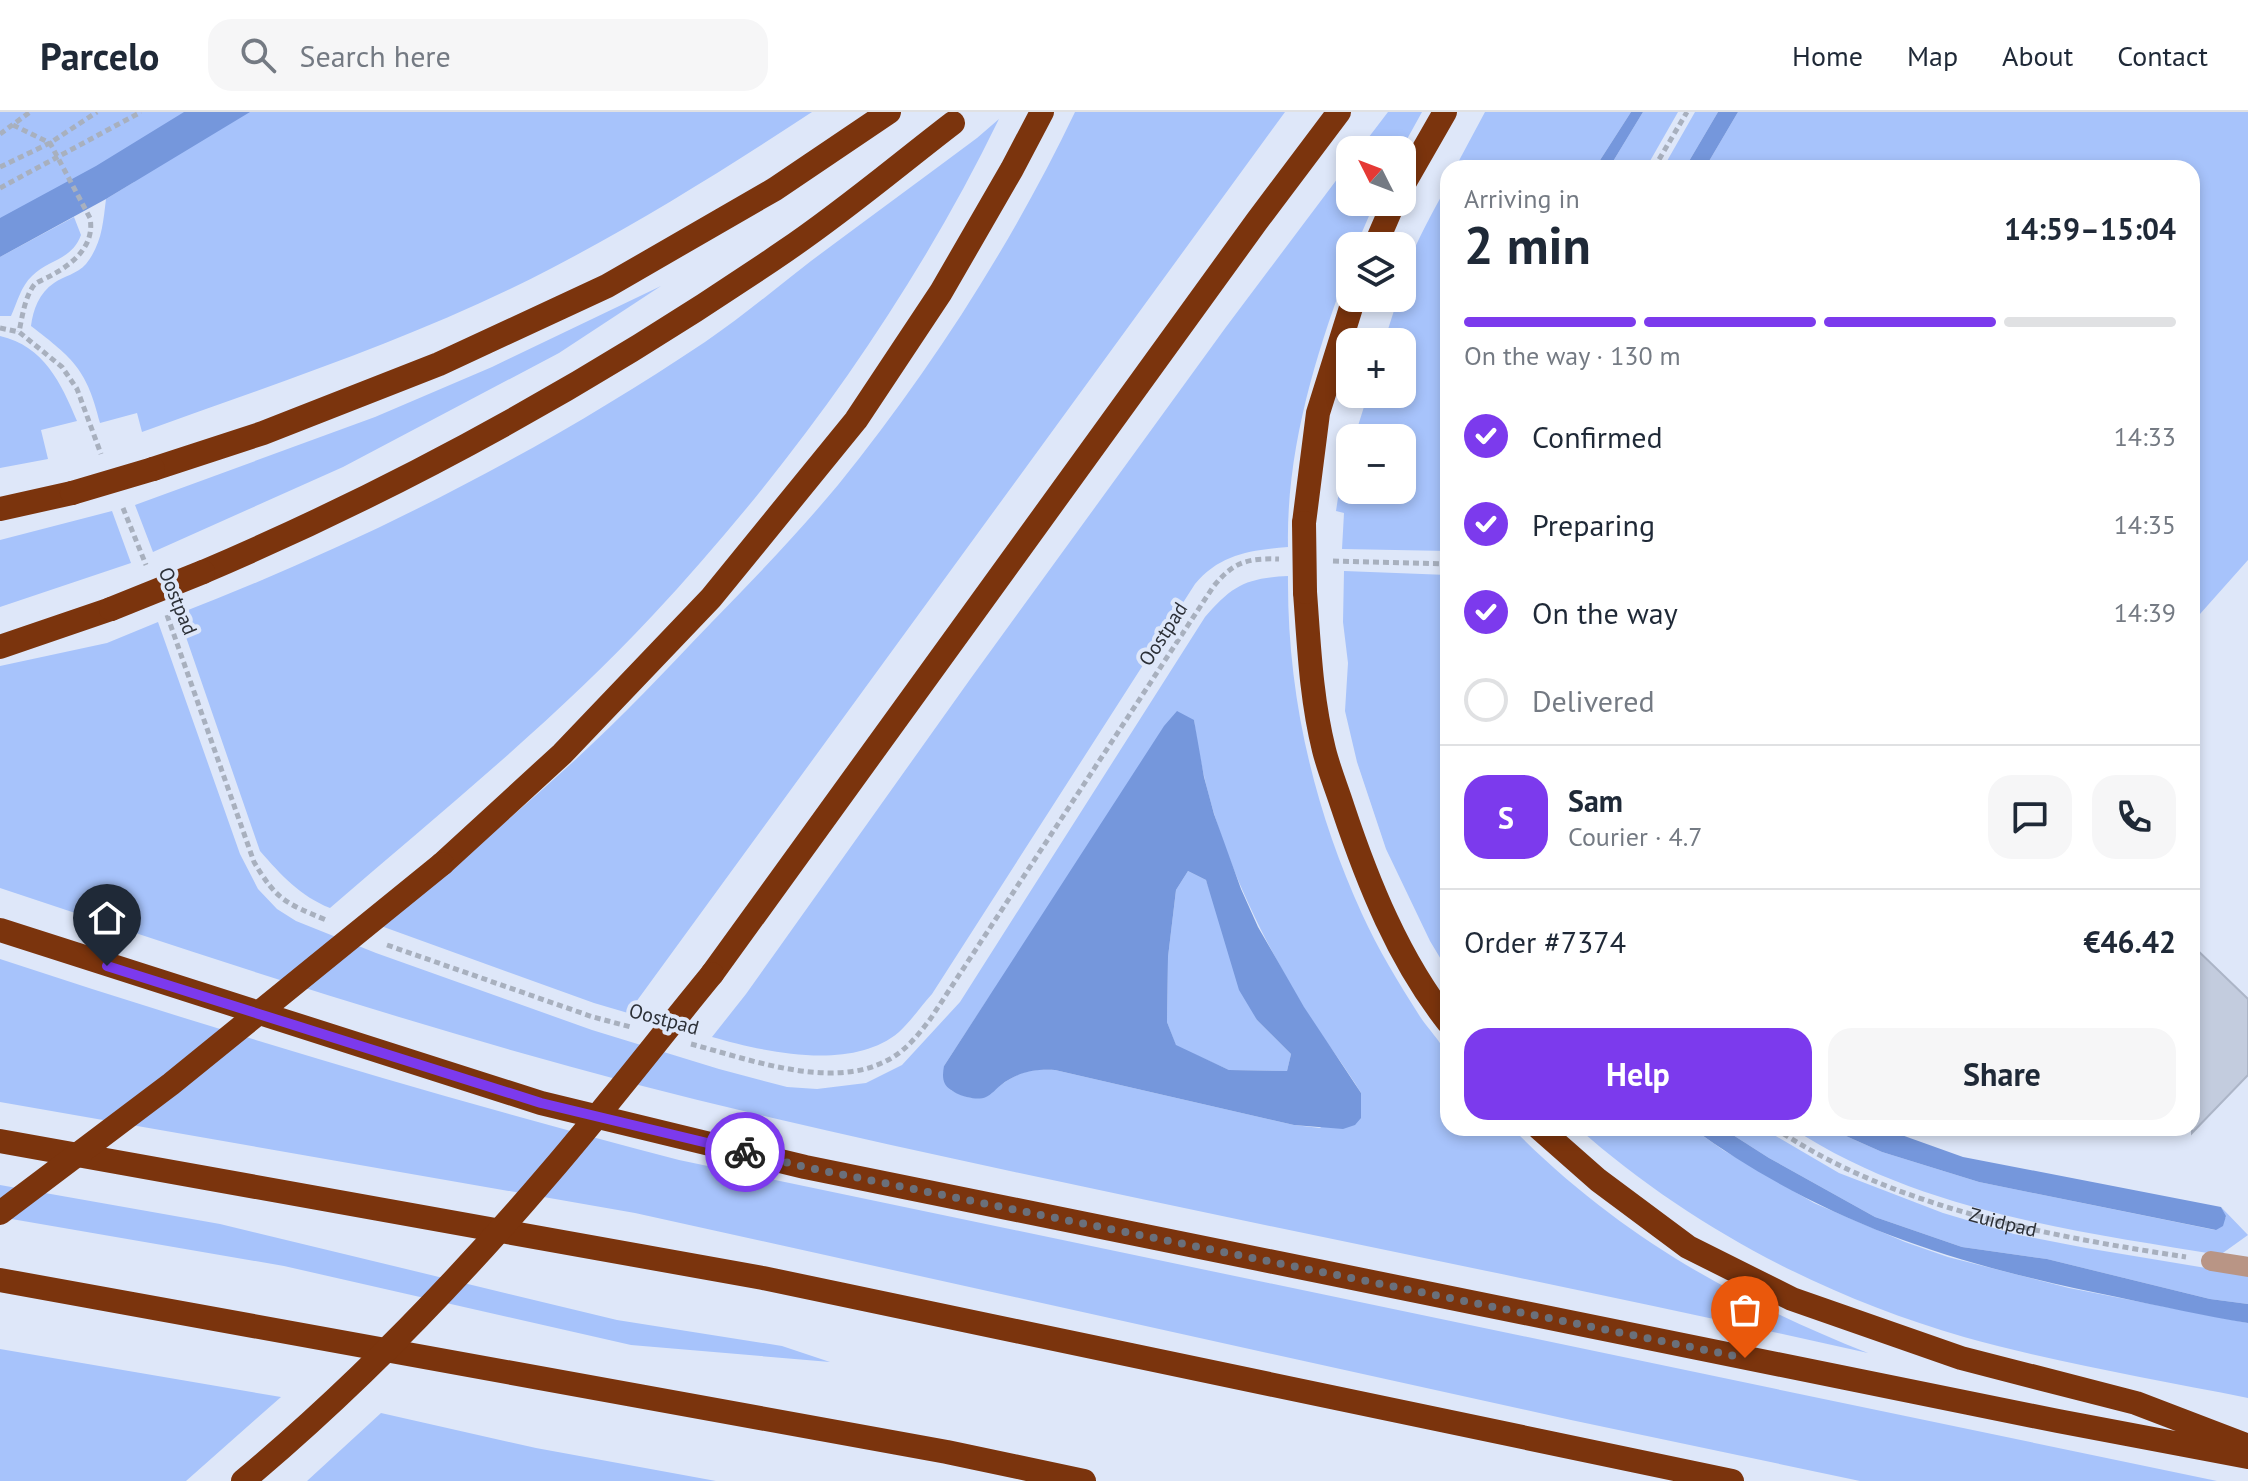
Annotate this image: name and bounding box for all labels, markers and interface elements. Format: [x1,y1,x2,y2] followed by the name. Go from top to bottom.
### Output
[208,19,768,91] search box
[40,31,160,80] text: Parcelo
[236,33,280,77] icon: search
[300,36,451,75] text: Search here
[1792,37,1863,74] text: Home
[1907,37,1958,74] text: Map
[2002,37,2073,74] text: About
[2117,37,2208,74] text: Contact
[1336,136,1416,216] north arrow
[1336,136,1416,504] map controls
[1464,182,1580,215] text: Arriving in
[2004,209,2176,248] text: 14:59–15:04
[1464,211,1591,278] text: 2 min
[1336,232,1416,312] button: layers
[1336,328,1416,408] button: +
[1464,339,1681,372] text: On the way · 130 m
[1464,414,1508,458] icon: check
[1532,417,1663,456] text: Confirmed
[2114,420,2176,453] text: 14:33
[1336,424,1416,504] button: −
[1464,502,1508,546] icon: check
[1532,505,1655,544] text: Preparing
[2114,508,2176,541] text: 14:35
[153,563,203,639] street label: Oostpad
[1464,590,1508,634] icon: check
[1532,593,1678,632] text: On the way
[2114,596,2176,629] text: 14:39
[1133,597,1193,671] street label: Oostpad
[1532,681,1655,720] text: Delivered
[1988,775,2072,859] button: chat
[2092,775,2176,859] button: phone
[1568,781,1623,820] text: Sam
[1498,798,1514,837] text: S
[1568,820,1702,853] text: Courier · 4.7
[73,884,141,966] pin
[85,896,129,940] icon: home
[1464,922,1626,961] text: Order #7374
[2084,922,2176,961] text: €46.42
[626,997,702,1041] street label: Oostpad
[1464,1028,1812,1120] button: Help
[1828,1028,2176,1120] button: Share
[705,1112,785,1192] courier
[723,1130,767,1174] icon: bike
[1966,1201,2039,1243] street label: Zuidpad
[1711,1276,1779,1358] pin
[1723,1288,1767,1332] icon: bag

